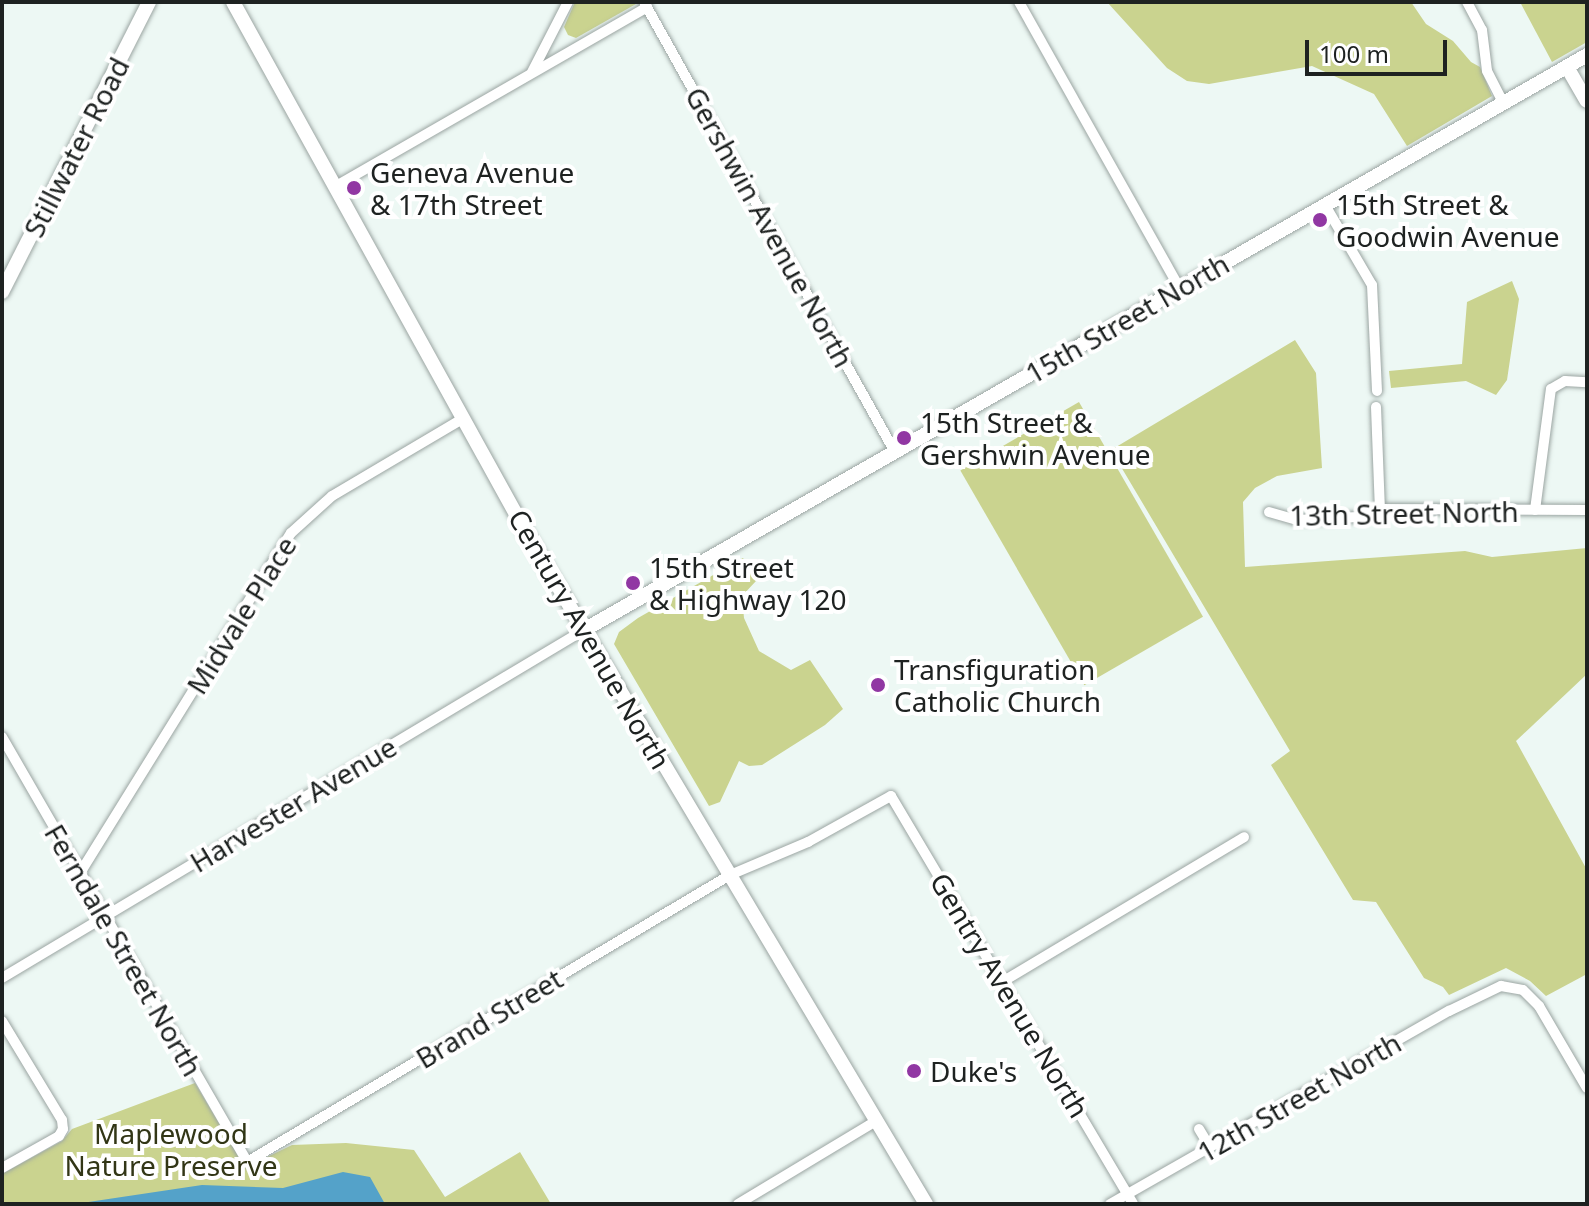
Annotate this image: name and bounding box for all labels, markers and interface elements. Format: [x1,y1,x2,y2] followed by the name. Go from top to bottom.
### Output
[1309,24,1451,74] scale bar
[1319,37,1389,70] text: 100 m
[16,52,136,242] street label: Stillwater Road
[679,81,861,373] street label: Gershwin Avenue North
[370,155,574,221] place label: Geneva Avenue & 17th Street
[345,179,363,197] marker: Geneva Avenue & 17th Street
[1336,187,1560,253] place label: 15th Street & Goodwin Avenue
[1311,211,1329,229] marker: 15th Street & Goodwin Avenue
[1019,246,1235,390] street label: 15th Street North
[920,405,1151,471] place label: 15th Street & Gershwin Avenue
[895,429,913,447] marker: 15th Street & Gershwin Avenue
[1289,494,1519,532] street label: 13th Street North
[502,503,678,775] street label: Century Avenue North
[179,530,303,700] street label: Midvale Place
[649,550,847,616] place label: 15th Street & Highway 120
[624,574,642,592] marker: 15th Street & Highway 120
[894,652,1101,718] place label: Transfiguration Catholic Church
[869,676,887,694] marker: Transfiguration Catholic Church
[184,729,402,879] street label: Harvester Avenue
[38,818,210,1082] street label: Ferndale Street North
[924,867,1096,1123] street label: Gentry Avenue North
[410,961,568,1075] street label: Brand Street
[1191,1025,1407,1169] street label: 12th Street North
[930,1054,1017,1088] place label: Duke's
[905,1062,923,1080] marker: Duke's
[65,1116,277,1182] park label: Maplewood Nature Preserve

